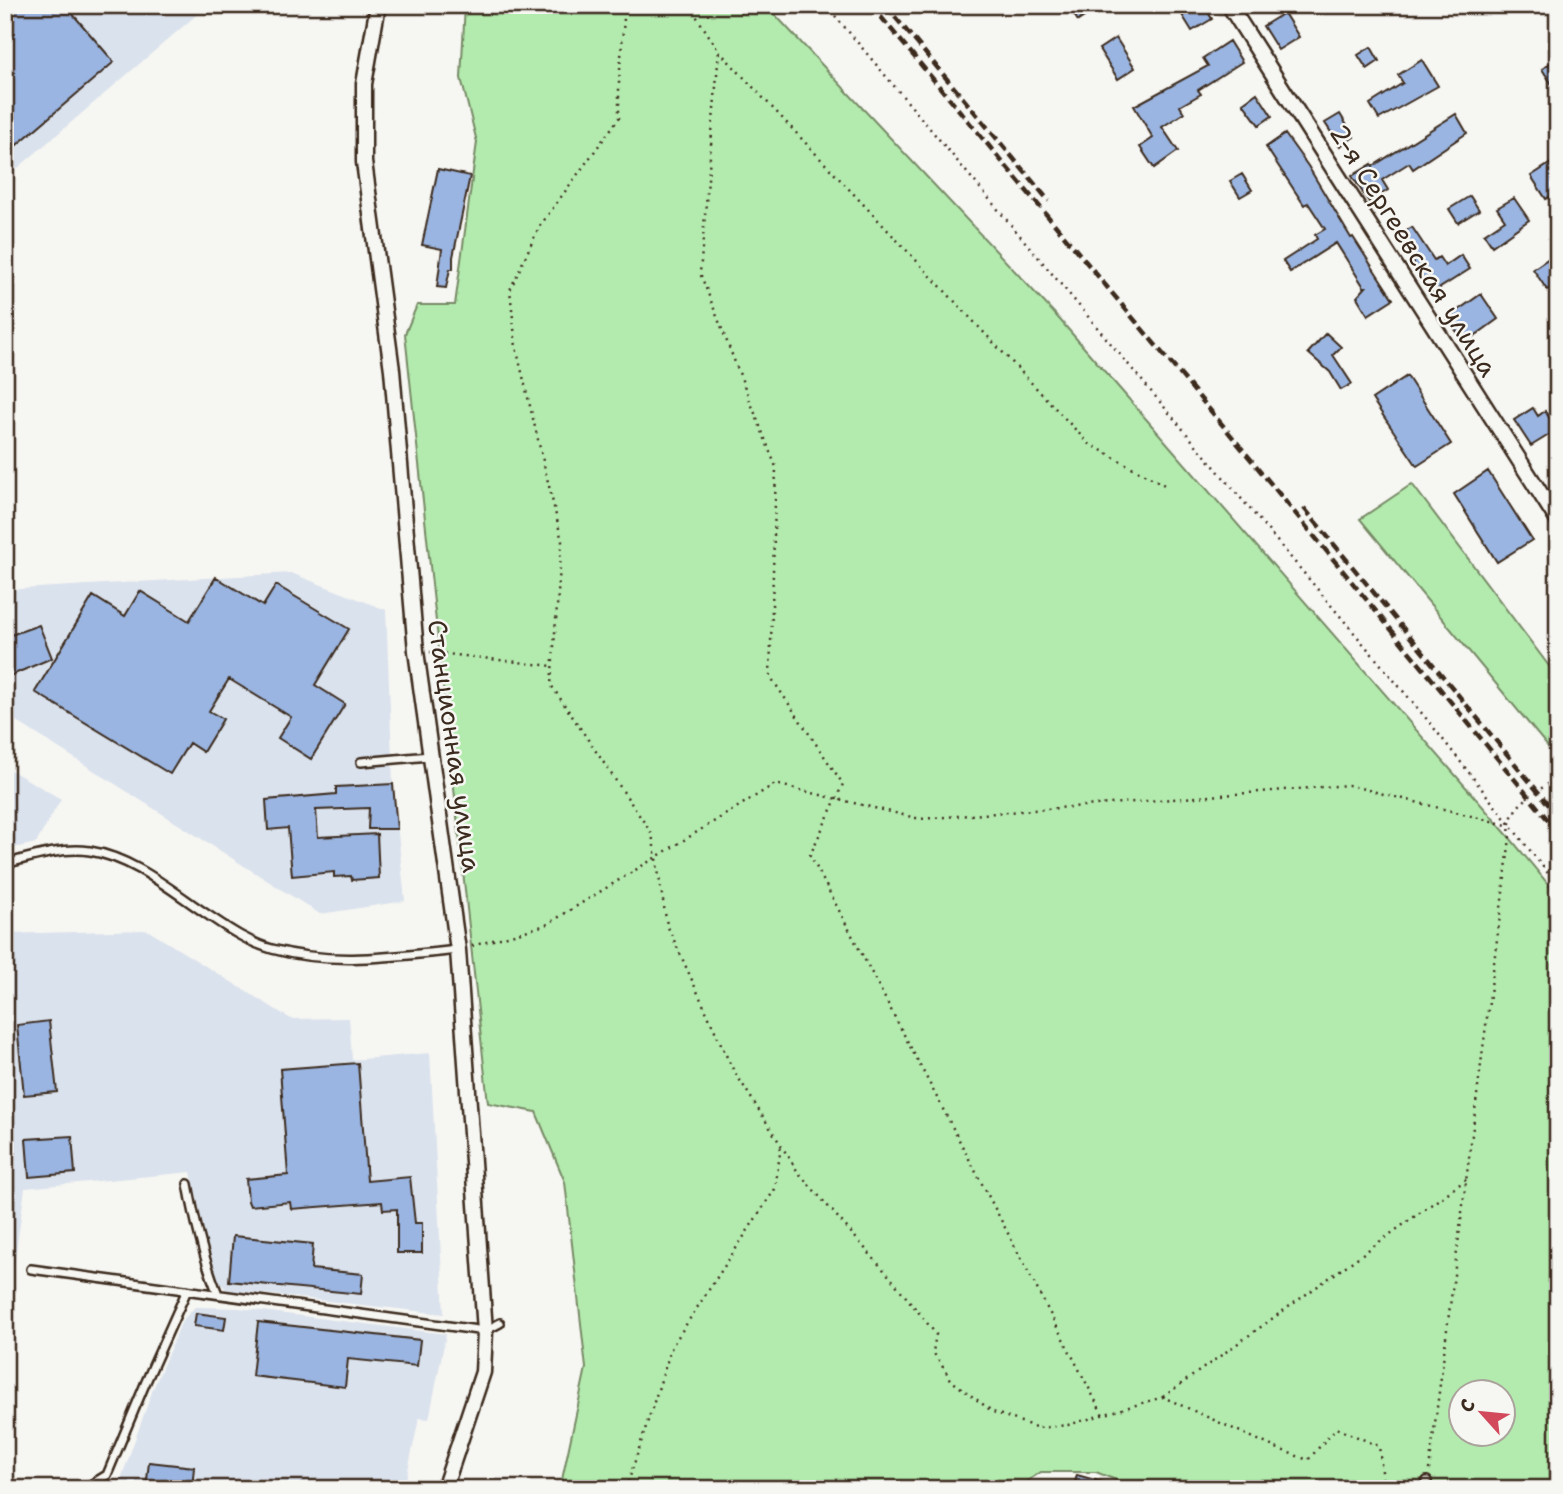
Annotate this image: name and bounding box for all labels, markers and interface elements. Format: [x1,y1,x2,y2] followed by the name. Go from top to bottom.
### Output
[1322,117,1506,383] street label: 2-я Сергеевская улица
[420,617,490,875] street label: Станционная улица
[1448,1378,1518,1448] north arrow
[1454,1395,1481,1416] text: С

